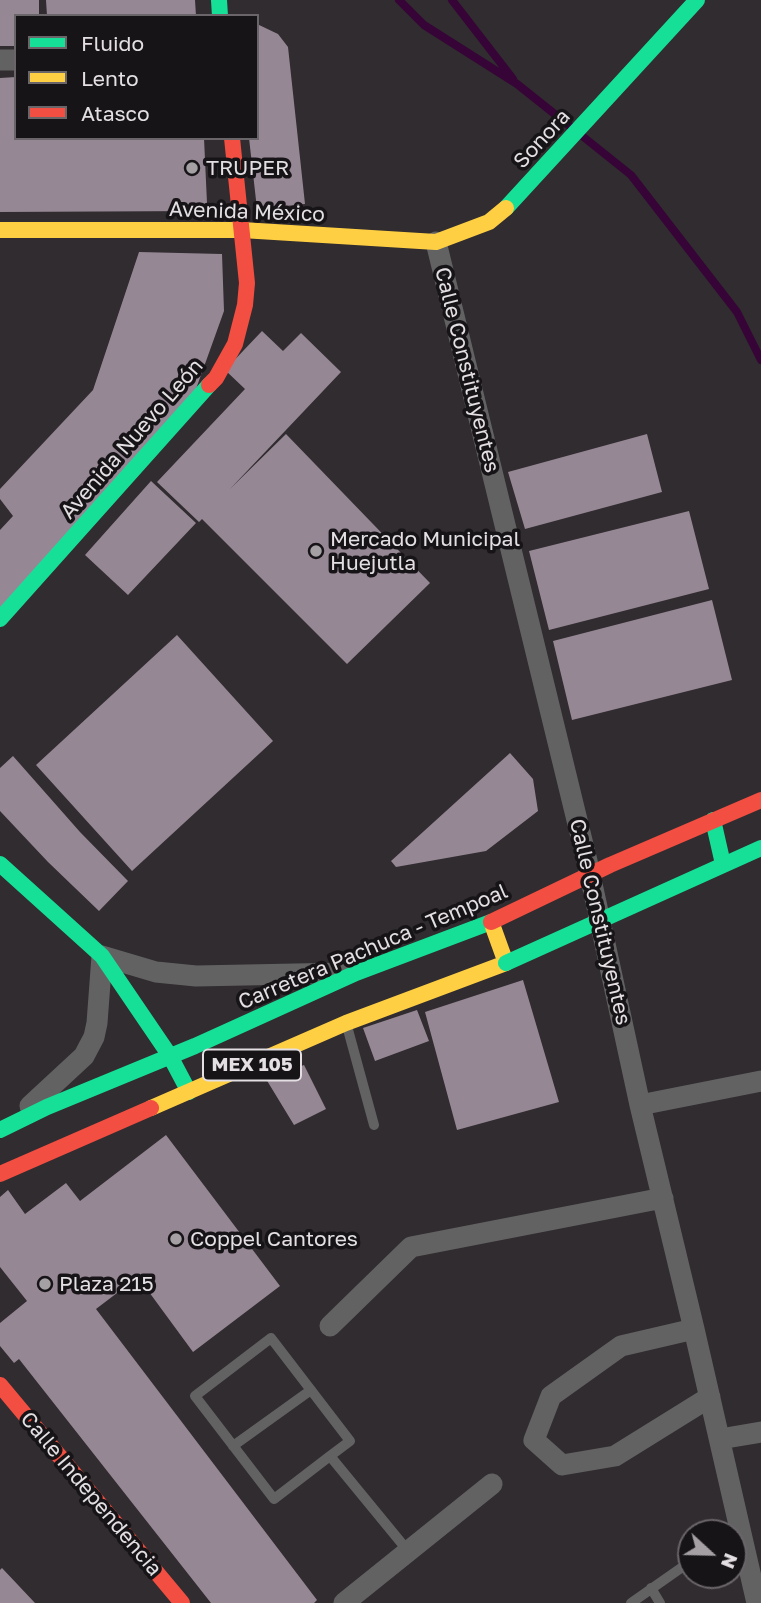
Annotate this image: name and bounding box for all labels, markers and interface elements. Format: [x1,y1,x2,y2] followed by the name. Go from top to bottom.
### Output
[14,14,259,140] legend
[81,30,144,56] text: Fluido
[81,65,139,91] text: Lento
[81,100,150,126] text: Atasco
[508,104,576,174] street label: Sonora
[206,155,289,181] place label: TRUPER
[184,160,200,176] marker: TRUPER
[169,197,325,227] street label: Avenida México
[429,265,505,475] street label: Calle Constituyentes
[56,354,208,524] street label: Avenida Nuevo León
[330,526,520,576] place label: Mercado Municipal Huejutla
[308,543,324,559] marker: Mercado Municipal Huejutla
[564,816,636,1028] street label: Calle Constituyentes
[234,879,512,1015] street label: Carretera Pachuca - Tempoal
[203,1050,301,1080] road number: MEX 105
[190,1226,358,1252] place label: Coppel Cantores
[168,1231,184,1247] marker: Coppel Cantores
[59,1271,154,1297] place label: Plaza 215
[37,1276,53,1292] marker: Plaza 215
[15,1407,167,1581] street label: Calle Independencia
[677,1519,747,1589] north arrow
[717,1550,743,1572] text: N

